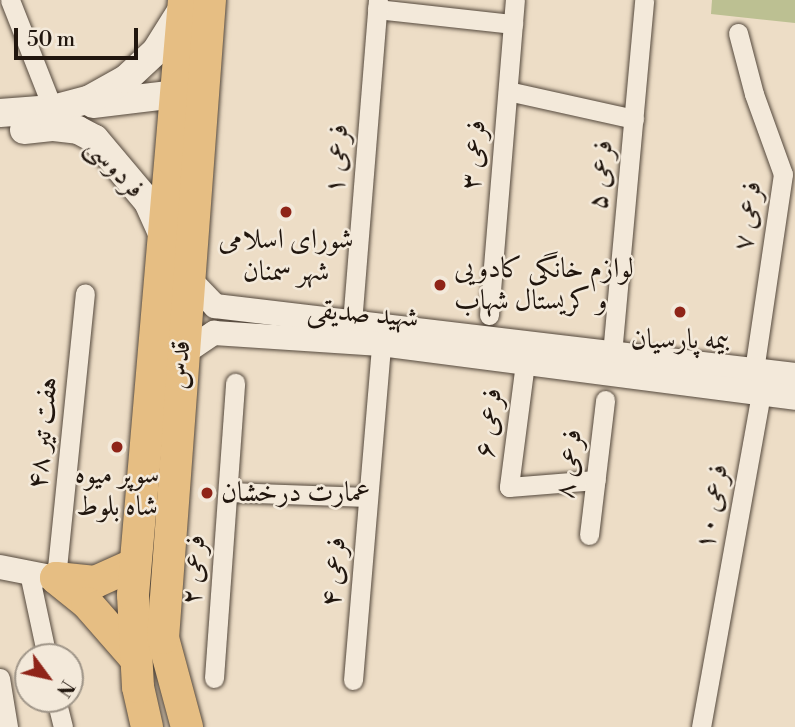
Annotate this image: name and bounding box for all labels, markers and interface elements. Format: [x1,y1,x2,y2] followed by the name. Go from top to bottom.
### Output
[18,14,142,58] scale bar
[27,27,75,53] text: 50 m
[454,119,494,191] street label: فرعی ۳
[318,123,356,195] street label: فرعی ۱
[78,130,152,206] street label: فردوسی
[581,139,621,211] street label: فرعی ۵
[726,179,770,253] street label: فرعی ۷
[278,204,294,220] marker: شورای اسلامی شهر سمنان
[218,223,354,289] place label: شورای اسلامی شهر سمنان
[454,252,634,318] place label: لوازم خانگی کادویی و کریستال شهاب
[432,277,448,293] marker: لوازم خانگی کادویی و کریستال شهاب
[306,292,420,336] street label: شهید صدیقی
[672,304,688,320] marker: بیمه پارسیان
[631,323,729,357] place label: بیمه پارسیان
[162,339,198,391] street label: قدس
[20,375,66,491] street label: هفت تیر ۴۸
[468,386,510,460] street label: فرعی ۶
[548,427,590,501] street label: فرعی ۸
[109,439,125,455] marker: سوپر میوه شاه بلوط
[75,458,159,524] place label: سوپر میوه شاه بلوط
[688,462,736,552] street label: فرعی ۱۰
[221,476,370,510] place label: عمارت درخشان
[199,485,215,501] marker: عمارت درخشان
[175,534,213,606] street label: فرعی ۲
[314,536,354,608] street label: فرعی ۴
[14,643,84,713] north arrow
[51,676,79,701] text: N

